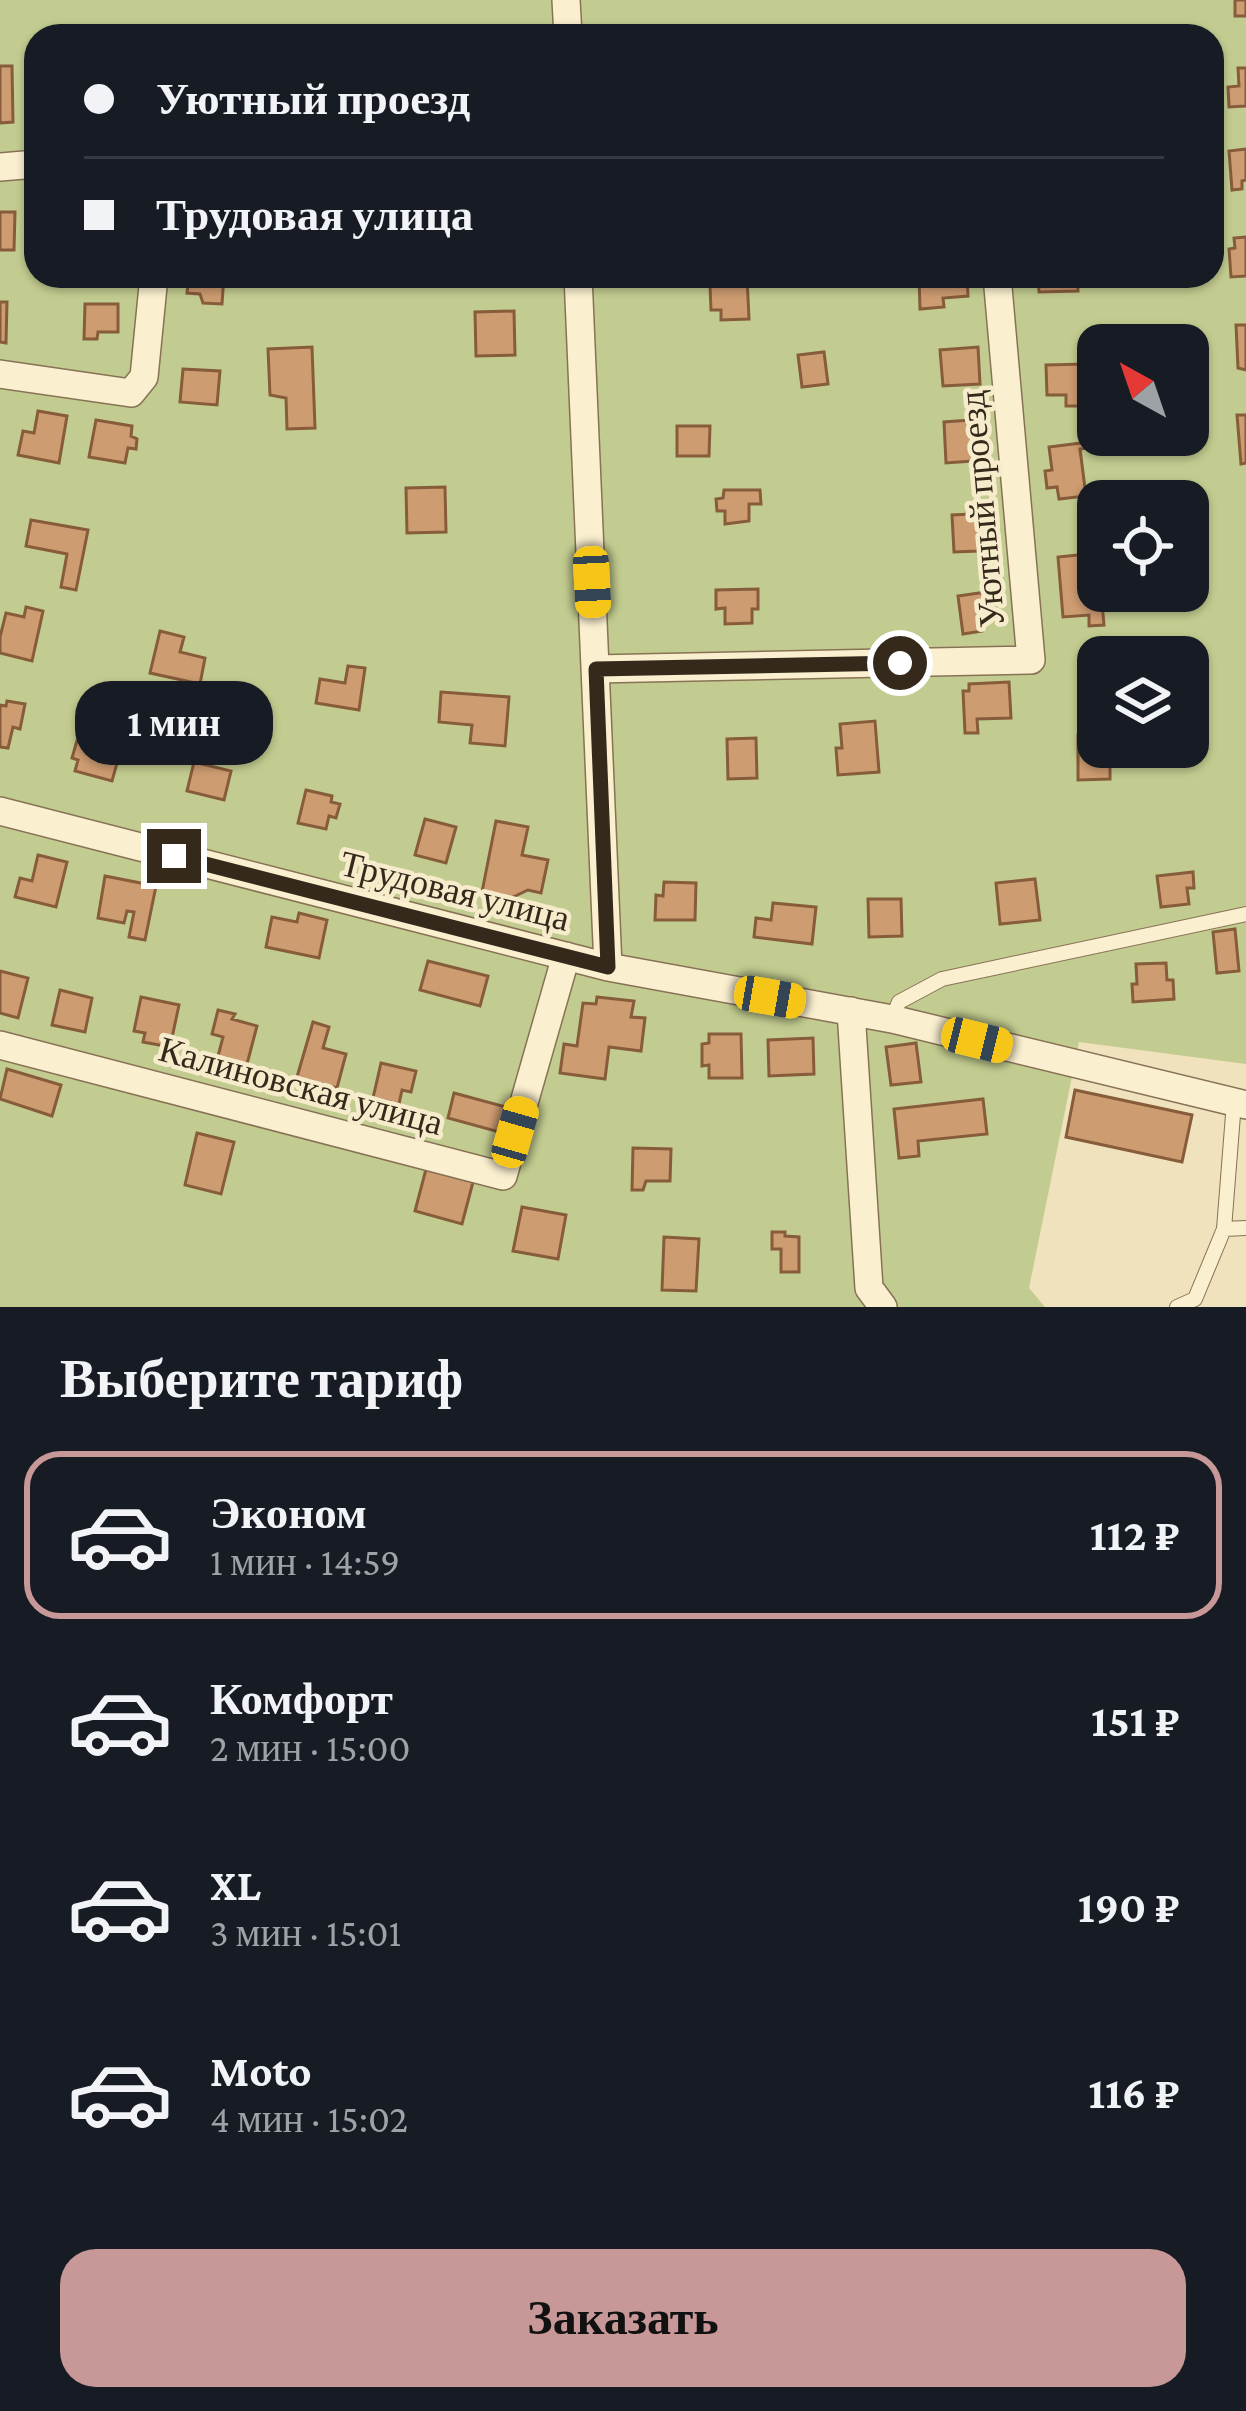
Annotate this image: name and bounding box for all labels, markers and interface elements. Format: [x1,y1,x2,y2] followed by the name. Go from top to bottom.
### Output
[156,74,470,124] text: Уютный проезд
[156,190,473,240] text: Трудовая улица
[1077,324,1209,456] north arrow
[1077,324,1209,768] map controls
[952,389,1012,629] street label: Уютный проезд
[1077,480,1209,612] button: locate
[572,545,612,619] car
[873,636,927,690] route start
[1077,636,1209,768] button: layers
[75,682,273,766] callout: 1 мин
[127,701,221,744] text: 1 мин
[147,829,201,883] route end
[336,843,574,939] street label: Трудовая улица
[731,973,809,1021] car
[938,1014,1016,1066] car
[155,1029,447,1143] street label: Калиновская улица
[488,1092,542,1172] car
[60,1349,463,1409] text: Выберите тариф
[66,1481,174,1589] icon: car
[210,1488,367,1538] text: Эконом
[1090,1510,1180,1560] text: 112 ₽
[210,1540,400,1583] text: 1 мин · 14:59
[66,1667,174,1775] icon: car
[210,1674,393,1724] text: Комфорт
[1091,1696,1180,1746] text: 151 ₽
[210,1726,411,1769] text: 2 мин · 15:00
[66,1853,174,1961] icon: car
[210,1860,261,1910] text: XL
[1078,1882,1180,1932] text: 190 ₽
[210,1911,402,1954] text: 3 мин · 15:01
[66,2039,174,2147] icon: car
[210,2046,312,2096] text: Moto
[1088,2068,1180,2118] text: 116 ₽
[210,2097,408,2140] text: 4 мин · 15:02
[60,2249,1186,2387] button: Заказать

